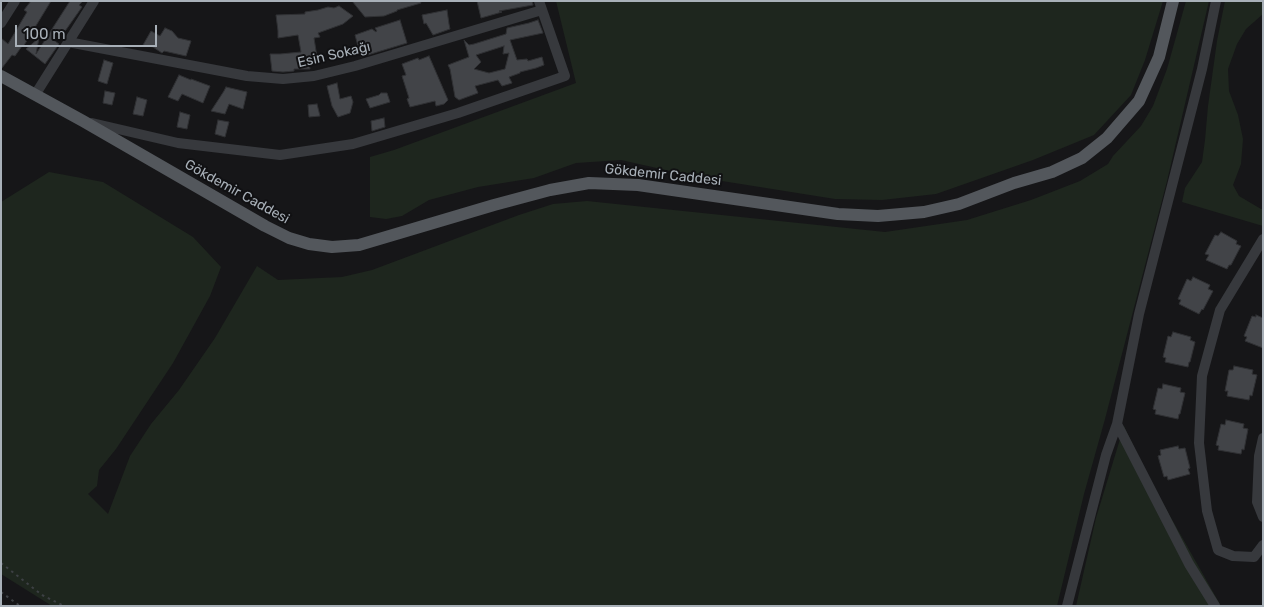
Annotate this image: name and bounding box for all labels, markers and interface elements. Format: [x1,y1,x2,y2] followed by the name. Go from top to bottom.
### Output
[18,15,160,47] scale bar
[23,25,65,43] text: 100 m
[296,38,372,72] street label: Esin Sokağı
[182,156,292,228] street label: Gökdemir Caddesi
[604,161,722,189] street label: Gökdemir Caddesi

